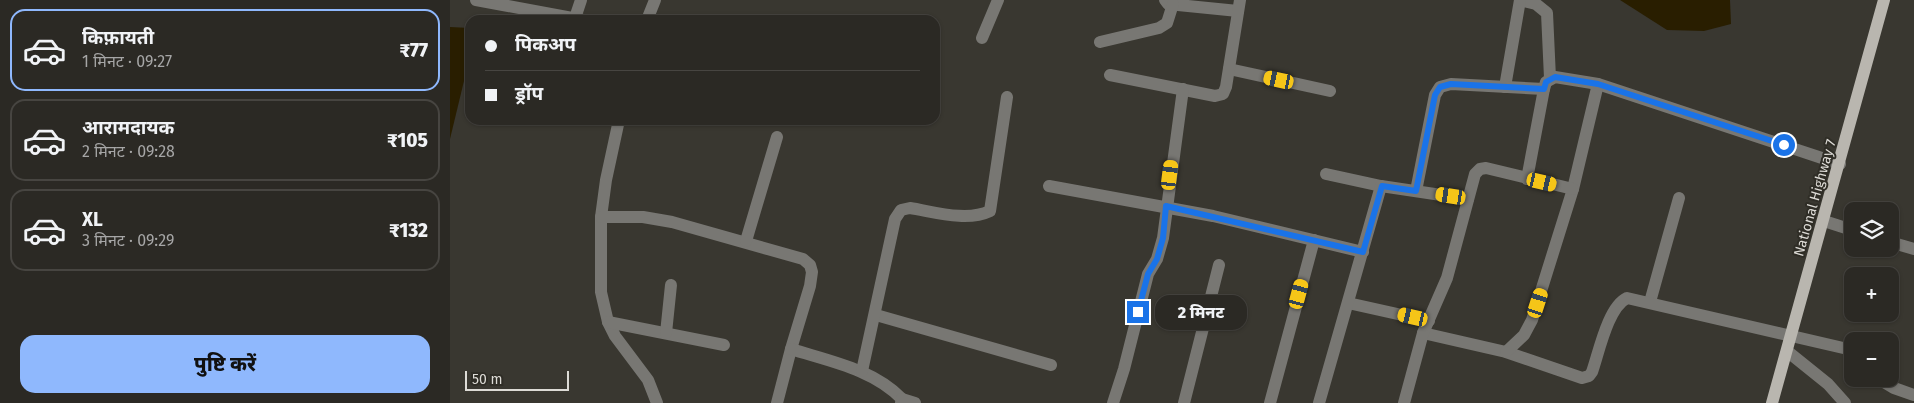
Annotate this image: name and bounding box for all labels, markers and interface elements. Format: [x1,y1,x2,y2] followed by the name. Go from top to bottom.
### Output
[82,26,154,49] text: किफ़ायती
[22,28,67,73] icon: car
[515,33,576,56] text: पिकअप
[400,39,428,62] text: ₹77
[82,52,172,71] text: 1 मिनट · 09:27
[1262,70,1295,90] car
[515,82,543,105] text: ड्रॉप
[82,116,174,139] text: आरामदायक
[22,118,67,163] icon: car
[387,129,428,152] text: ₹105
[1773,134,1795,156] route start
[1790,138,1840,258] street label: National Highway 7
[82,142,175,161] text: 2 मिनट · 09:28
[1160,159,1179,191] car
[1525,171,1558,193] car
[1435,186,1466,206] car
[1844,202,1899,387] map controls
[1844,202,1899,257] button: layers
[22,208,67,253] icon: car
[82,208,103,231] text: XL
[389,219,428,242] text: ₹132
[82,231,174,250] text: 3 मिनट · 09:29
[1844,267,1899,322] button: +
[1287,278,1310,310] car
[1526,286,1549,320] car
[1156,294,1248,330] callout: 2 मिनट
[1127,301,1149,323] route end
[1178,303,1224,322] text: 2 मिनट
[1396,306,1429,328] car
[1844,332,1899,387] button: −
[20,335,430,393] button: पुष्टि करें
[465,368,569,391] scale bar
[472,371,503,388] text: 50 m

